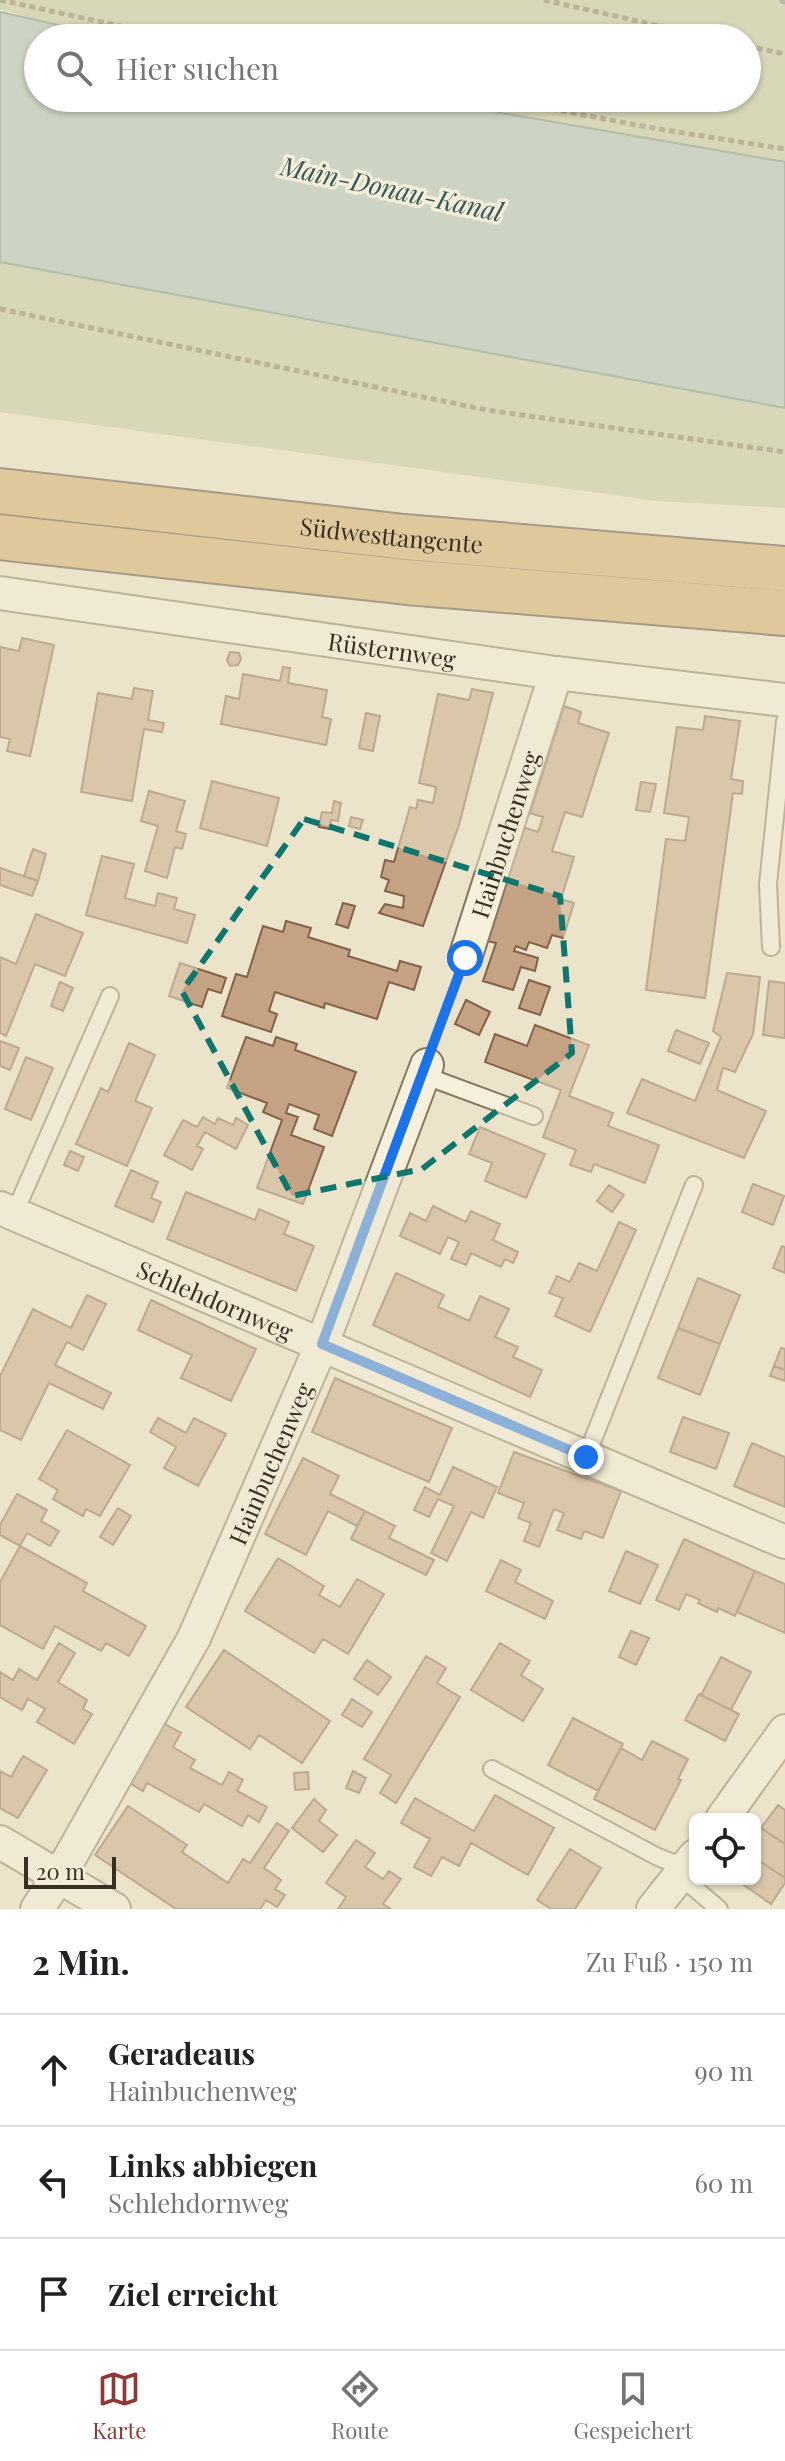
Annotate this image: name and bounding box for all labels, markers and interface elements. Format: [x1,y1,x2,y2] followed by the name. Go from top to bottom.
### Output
[24,24,761,112] search box
[52,46,96,90] icon: search
[116,48,279,88] text: Hier suchen
[277,147,508,229] water label: Main-Donau-Kanal
[298,509,484,560] street label: Südwesttangente
[326,624,458,674] street label: Rüsternweg
[463,746,546,922] street label: Hainbuchenweg
[447,940,483,976] route start
[132,1252,299,1347] street label: Schlehdornweg
[221,1377,320,1549] street label: Hainbuchenweg
[568,1439,604,1475] route end
[689,1813,761,1885] map controls
[689,1813,761,1885] button: locate
[24,1853,116,1889] scale bar
[36,1856,85,1886] text: 20 m
[32,1938,130,1984] text: 2 Min.
[586,1944,753,1979] text: Zu Fuß · 150 m
[108,2033,255,2073] text: Geradeaus
[32,2048,76,2092] icon: ahead
[695,2053,753,2088] text: 90 m
[108,2073,296,2108] text: Hainbuchenweg
[108,2145,317,2185] text: Links abbiegen
[32,2160,76,2204] icon: left
[694,2165,753,2200] text: 60 m
[108,2185,288,2220] text: Schlehdornweg
[32,2272,76,2316] icon: arrive
[108,2274,278,2314] text: Ziel erreicht
[92,2367,146,2445] tab: Karte
[331,2367,389,2445] tab: Route
[574,2367,693,2445] tab: Gespeichert

